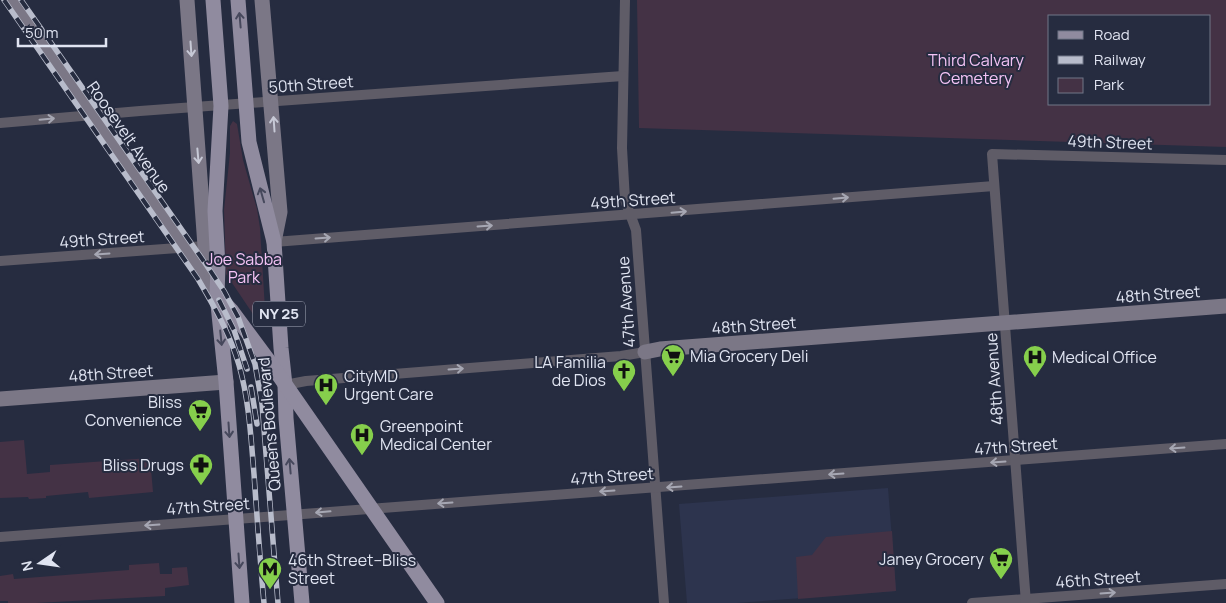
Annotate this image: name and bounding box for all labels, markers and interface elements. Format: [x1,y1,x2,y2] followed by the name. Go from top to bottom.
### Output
[235,13,245,29] one-way arrow
[18,15,105,47] scale bar
[1048,15,1211,105] legend
[25,22,59,43] text: 50 m
[1094,24,1130,45] text: Road
[187,40,196,56] one-way arrow
[928,49,1024,89] park label: Third Calvary Cemetery
[1094,49,1146,70] text: Railway
[268,70,354,98] street label: 50th Street
[1094,74,1124,95] text: Park
[82,77,176,197] street label: Roosevelt Avenue
[38,115,54,124] one-way arrow
[269,116,278,132] one-way arrow
[1067,130,1153,154] street label: 49th Street
[193,148,203,164] one-way arrow
[590,186,676,214] street label: 49th Street
[256,187,266,203] one-way arrow
[833,194,849,203] one-way arrow
[671,207,687,216] one-way arrow
[477,221,493,230] one-way arrow
[59,225,145,253] street label: 49th Street
[314,233,330,242] one-way arrow
[206,248,282,288] park label: Joe Sabba Park
[94,249,110,259] one-way arrow
[612,256,640,348] street label: 47th Avenue
[1115,280,1201,308] street label: 48th Street
[253,302,305,326] road number: NY 25
[711,311,797,339] street label: 48th Street
[216,330,226,346] one-way arrow
[980,332,1008,426] street label: 48th Avenue
[660,343,686,377] supermarket icon: Mia Grocery Deli
[1022,344,1048,378] hospital icon: Medical Office
[690,345,808,367] place label: Mia Grocery Deli
[1052,346,1157,368] place label: Medical Office
[534,351,606,391] place label: LA Familia de Dios
[252,356,286,492] street label: Queens Boulevard
[611,358,637,392] church icon: LA Familia de Dios
[68,359,154,387] street label: 48th Street
[447,364,463,374] one-way arrow
[344,365,434,405] place label: CityMD Urgent Care
[313,372,339,406] hospital icon: CityMD Urgent Care
[85,391,182,431] place label: Bliss Convenience
[187,398,213,432] supermarket icon: Bliss Convenience
[380,415,492,455] place label: Greenpoint Medical Center
[224,422,234,438] one-way arrow
[349,422,375,456] hospital icon: Greenpoint Medical Center
[974,432,1058,460] street label: 47th Street
[1170,444,1186,453] one-way arrow
[188,452,214,486] pharmacy icon: Bliss Drugs
[103,454,184,476] place label: Bliss Drugs
[990,457,1006,467] one-way arrow
[286,458,295,474] one-way arrow
[570,462,654,490] street label: 47th Street
[828,470,844,479] one-way arrow
[666,482,682,491] one-way arrow
[599,487,615,496] one-way arrow
[166,492,250,520] street label: 47th Street
[437,499,453,508] one-way arrow
[315,507,331,517] one-way arrow
[145,521,161,530] one-way arrow
[15,538,65,588] north arrow
[988,546,1014,580] supermarket icon: Janey Grocery
[879,548,985,570] place label: Janey Grocery
[288,549,416,589] place label: 46th Street–Bliss Street
[235,553,244,569] one-way arrow
[257,556,283,590] metro station icon: 46th Street–Bliss Street
[16,559,37,573] text: N
[1055,565,1141,593] street label: 46th Street
[1100,588,1116,598] one-way arrow

